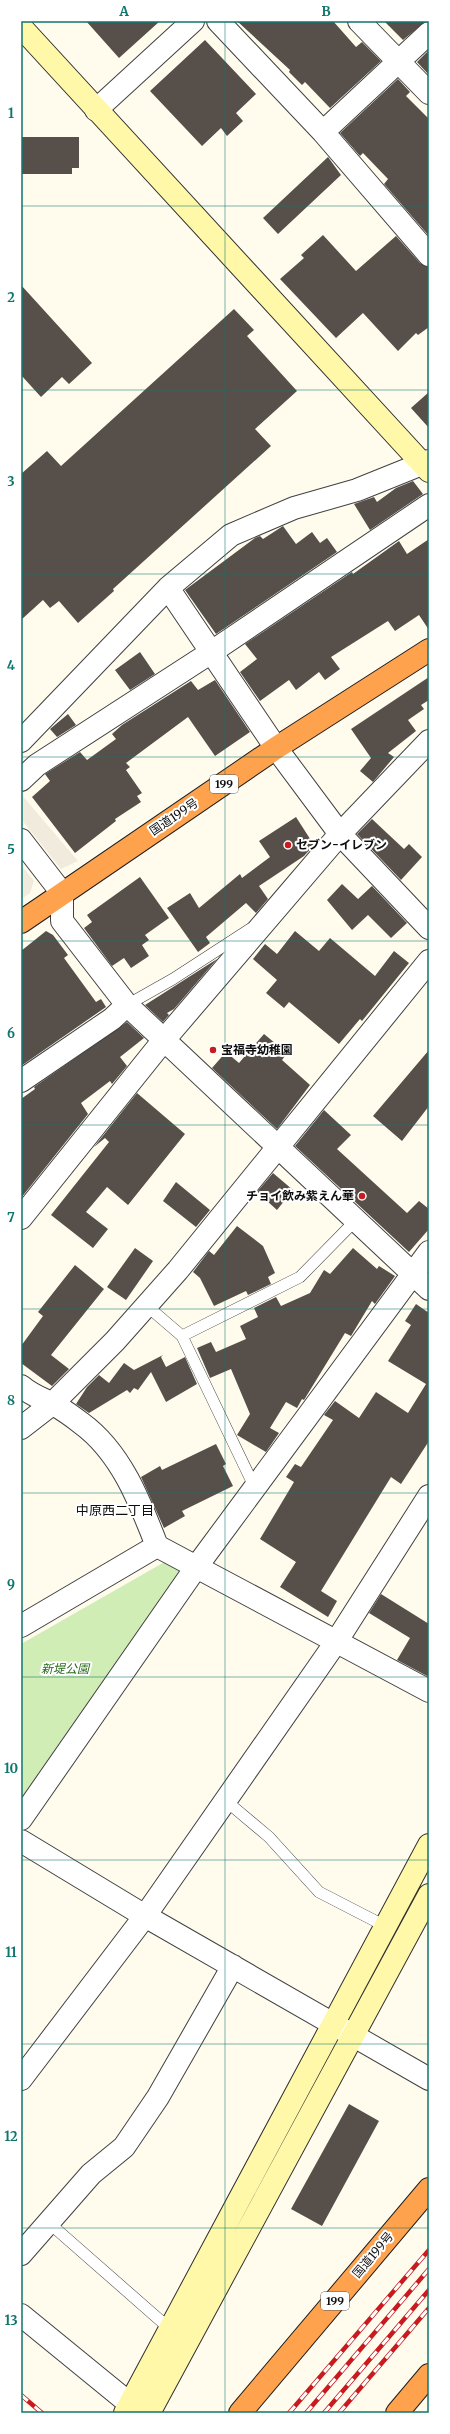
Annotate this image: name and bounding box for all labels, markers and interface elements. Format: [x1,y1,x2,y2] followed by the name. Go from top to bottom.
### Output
[118,3,129,20] text: A
[321,3,331,20] text: B
[8,105,14,122] text: 1
[7,289,15,306] text: 2
[7,473,15,490] text: 3
[7,657,16,674] text: 4
[210,775,238,793] road number: 199
[147,795,201,838] street label: 国道199号
[296,837,387,852] place label: セブン-イレブン
[283,840,293,850] marker: セブン-イレブン
[7,841,15,858] text: 5
[7,1025,15,1042] text: 6
[221,1042,293,1057] place label: 宝福寺幼稚園
[208,1045,218,1055] marker: 宝福寺幼稚園
[246,1188,354,1203] place label: チョイ飲み紫えん華
[357,1191,367,1201] marker: チョイ飲み紫えん華
[7,1209,15,1226] text: 7
[7,1392,15,1409] text: 8
[76,1502,154,1519] district label: 中原西二丁目
[7,1576,15,1593] text: 9
[41,1661,91,1676] park label: 新堤公園
[4,1760,18,1777] text: 10
[5,1944,17,1961] text: 11
[4,2128,18,2145] text: 12
[349,2229,396,2281] street label: 国道199号
[321,2292,349,2310] road number: 199
[4,2312,18,2329] text: 13

